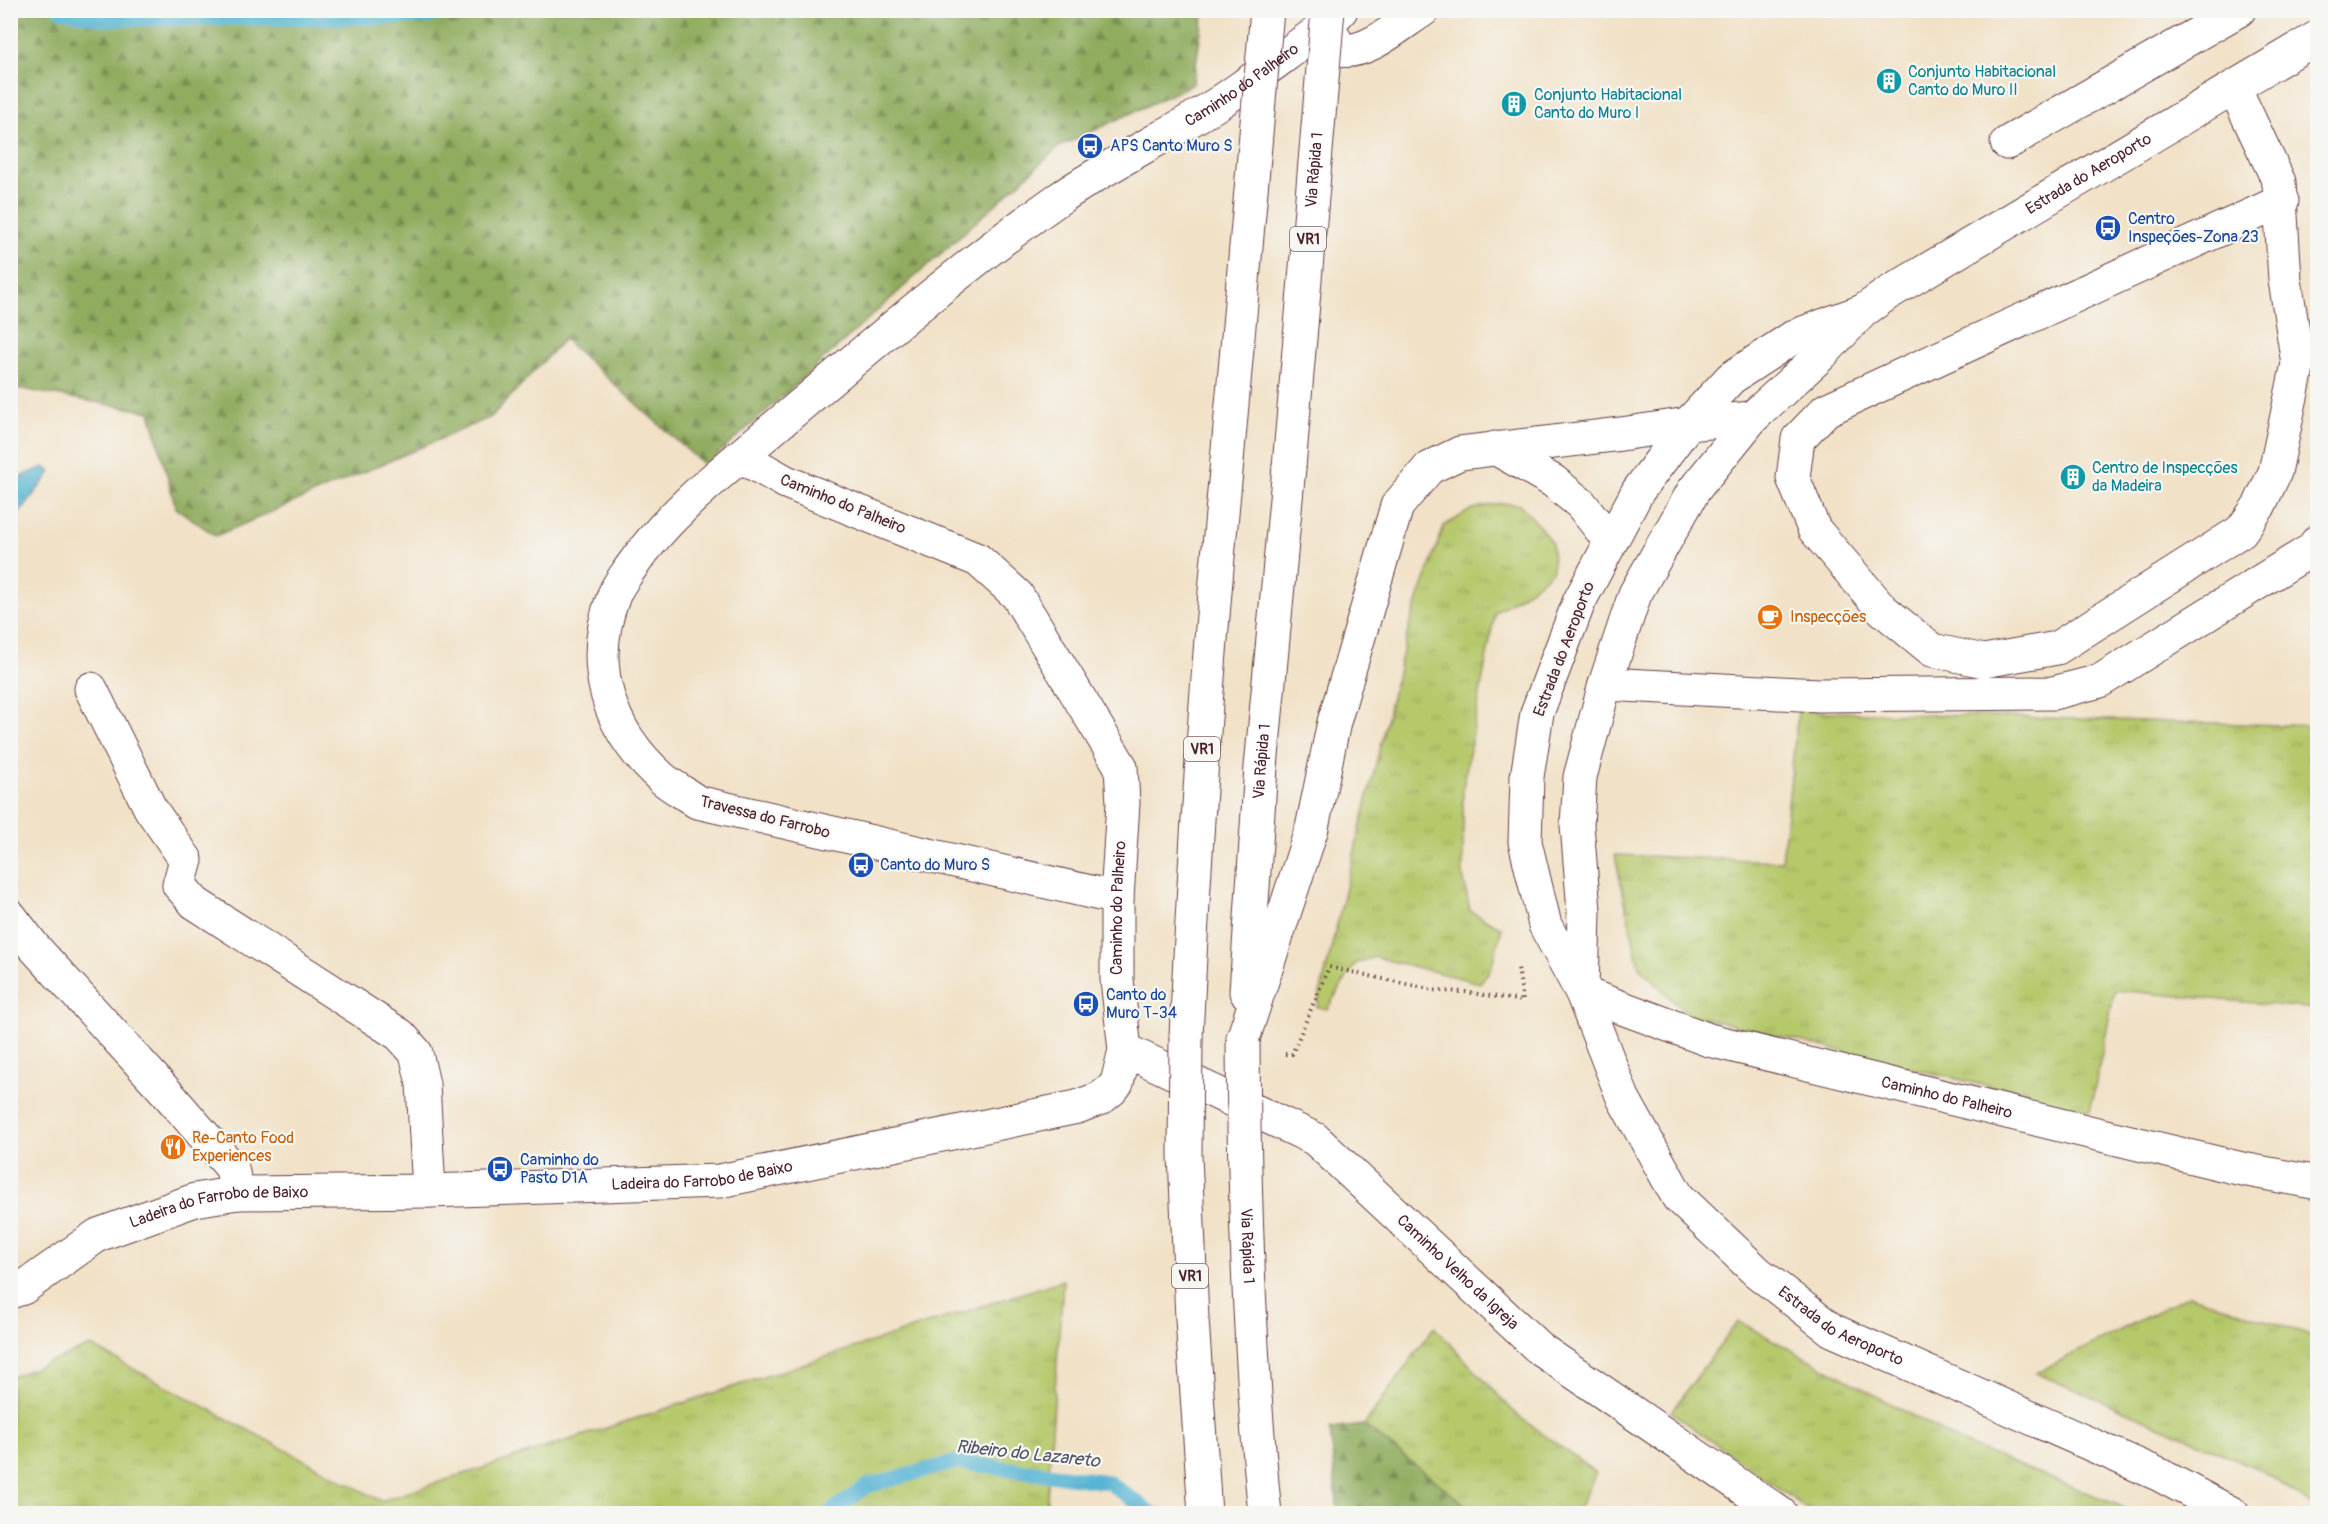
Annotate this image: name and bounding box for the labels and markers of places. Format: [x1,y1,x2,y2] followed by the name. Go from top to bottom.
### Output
[1908,62,2056,100] place label: Conjunto Habitacional Canto do Muro II
[1874,66,1904,96] building icon: Conjunto Habitacional Canto do Muro II
[1534,85,1682,123] place label: Conjunto Habitacional Canto do Muro I
[1499,89,1529,119] building icon: Conjunto Habitacional Canto do Muro I
[1075,131,1105,161] bus stop icon: APS Canto Muro S
[1110,136,1233,156] place label: APS Canto Muro S
[2128,209,2259,247] place label: Centro Inspeções-Zona 23
[2093,213,2123,243] bus stop icon: Centro Inspeções-Zona 23
[2092,458,2238,496] place label: Centro de Inspecções da Madeira
[2058,462,2088,492] building icon: Centro de Inspecções da Madeira
[1755,602,1785,632] cafe icon: Inspecções
[1790,607,1866,627] place label: Inspecções
[846,850,876,880] bus stop icon: Canto do Muro S
[880,855,990,875] place label: Canto do Muro S
[1106,985,1177,1023] place label: Canto do Muro T-34
[1071,989,1101,1019] bus stop icon: Canto do Muro T-34
[192,1128,294,1166] place label: Re-Canto Food Experiences
[158,1132,188,1162] restaurant icon: Re-Canto Food Experiences
[520,1150,599,1188] place label: Caminho do Pasto D1A
[485,1154,515,1184] bus stop icon: Caminho do Pasto D1A

